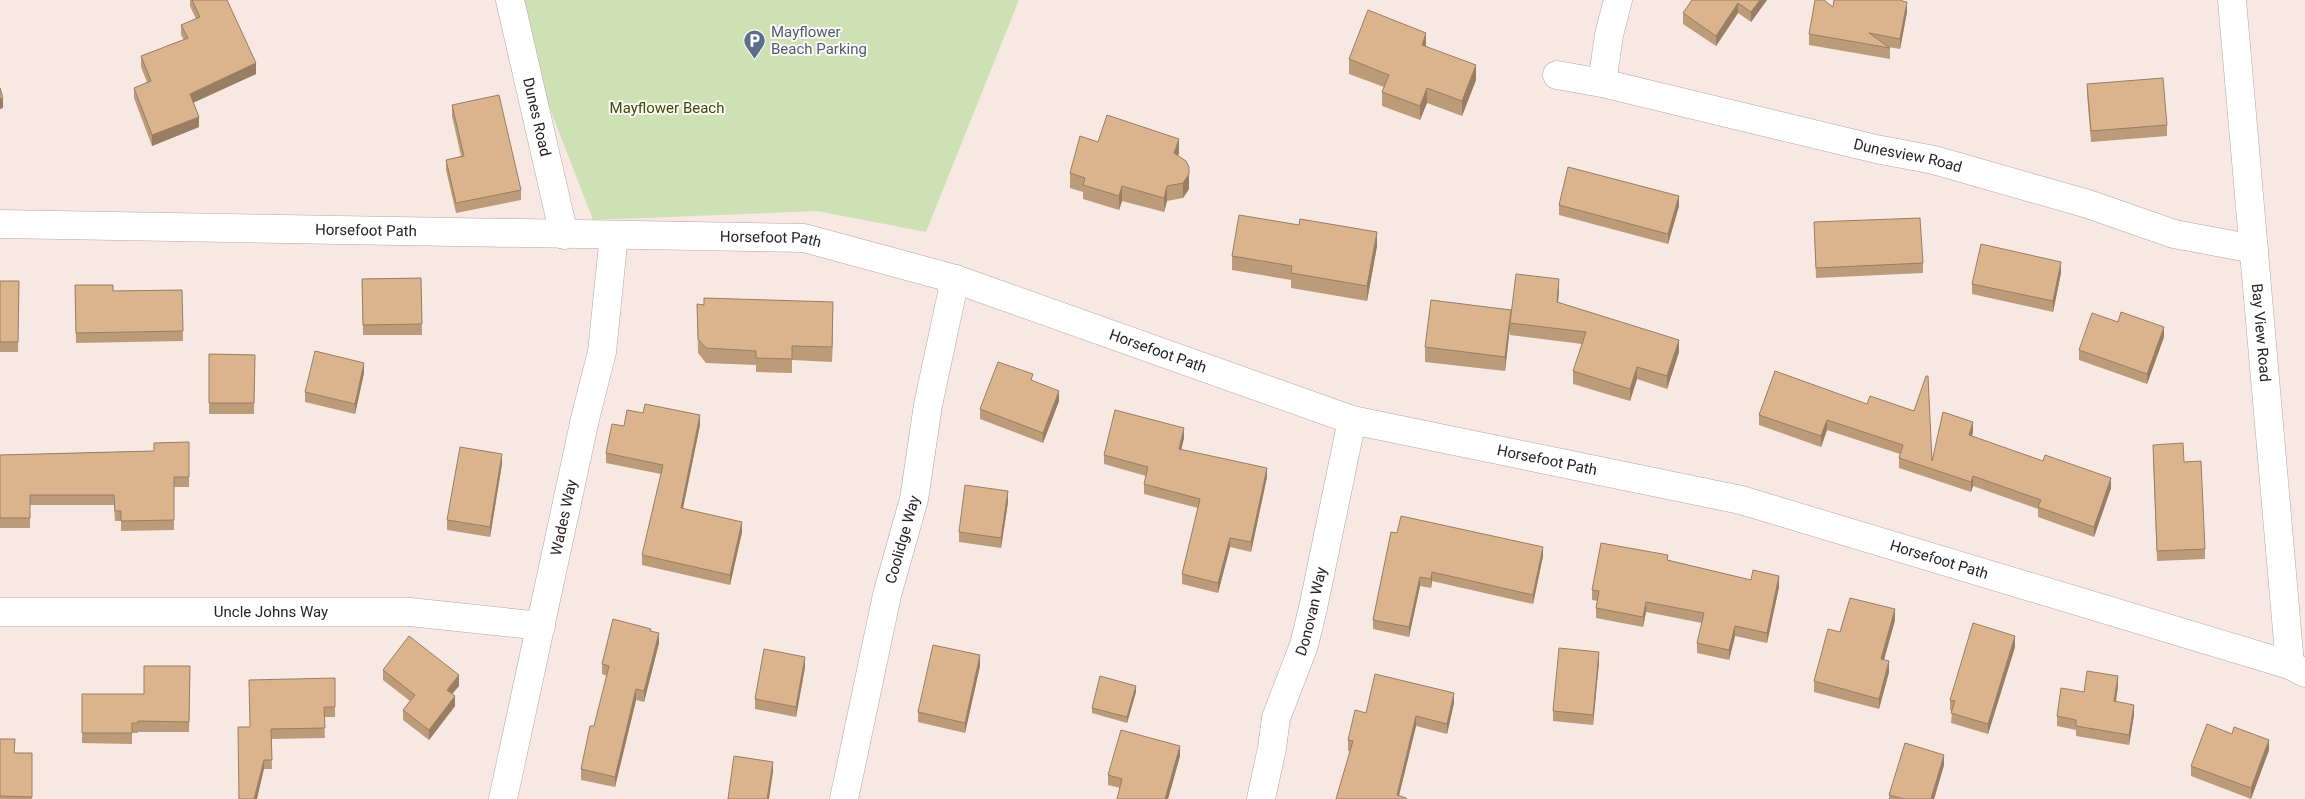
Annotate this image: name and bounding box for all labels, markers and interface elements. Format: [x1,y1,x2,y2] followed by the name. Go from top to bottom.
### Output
[771,23,867,58] place label: Mayflower Beach Parking
[743,29,767,60] parking icon: Mayflower Beach Parking
[519,76,555,158] street label: Dunes Road
[610,99,724,117] park label: Mayflower Beach
[1852,135,1964,177] street label: Dunesview Road
[315,220,417,240] street label: Horsefoot Path
[720,228,824,251] street label: Horsefoot Path
[2248,283,2274,383] street label: Bay View Road
[1107,326,1209,377] street label: Horsefoot Path
[1495,441,1599,479] street label: Horsefoot Path
[547,478,581,557] street label: Wades Way
[882,493,924,586] street label: Coolidge Way
[1888,536,1991,583] street label: Horsefoot Path
[1292,565,1330,658] street label: Donovan Way
[214,603,328,621] street label: Uncle Johns Way

